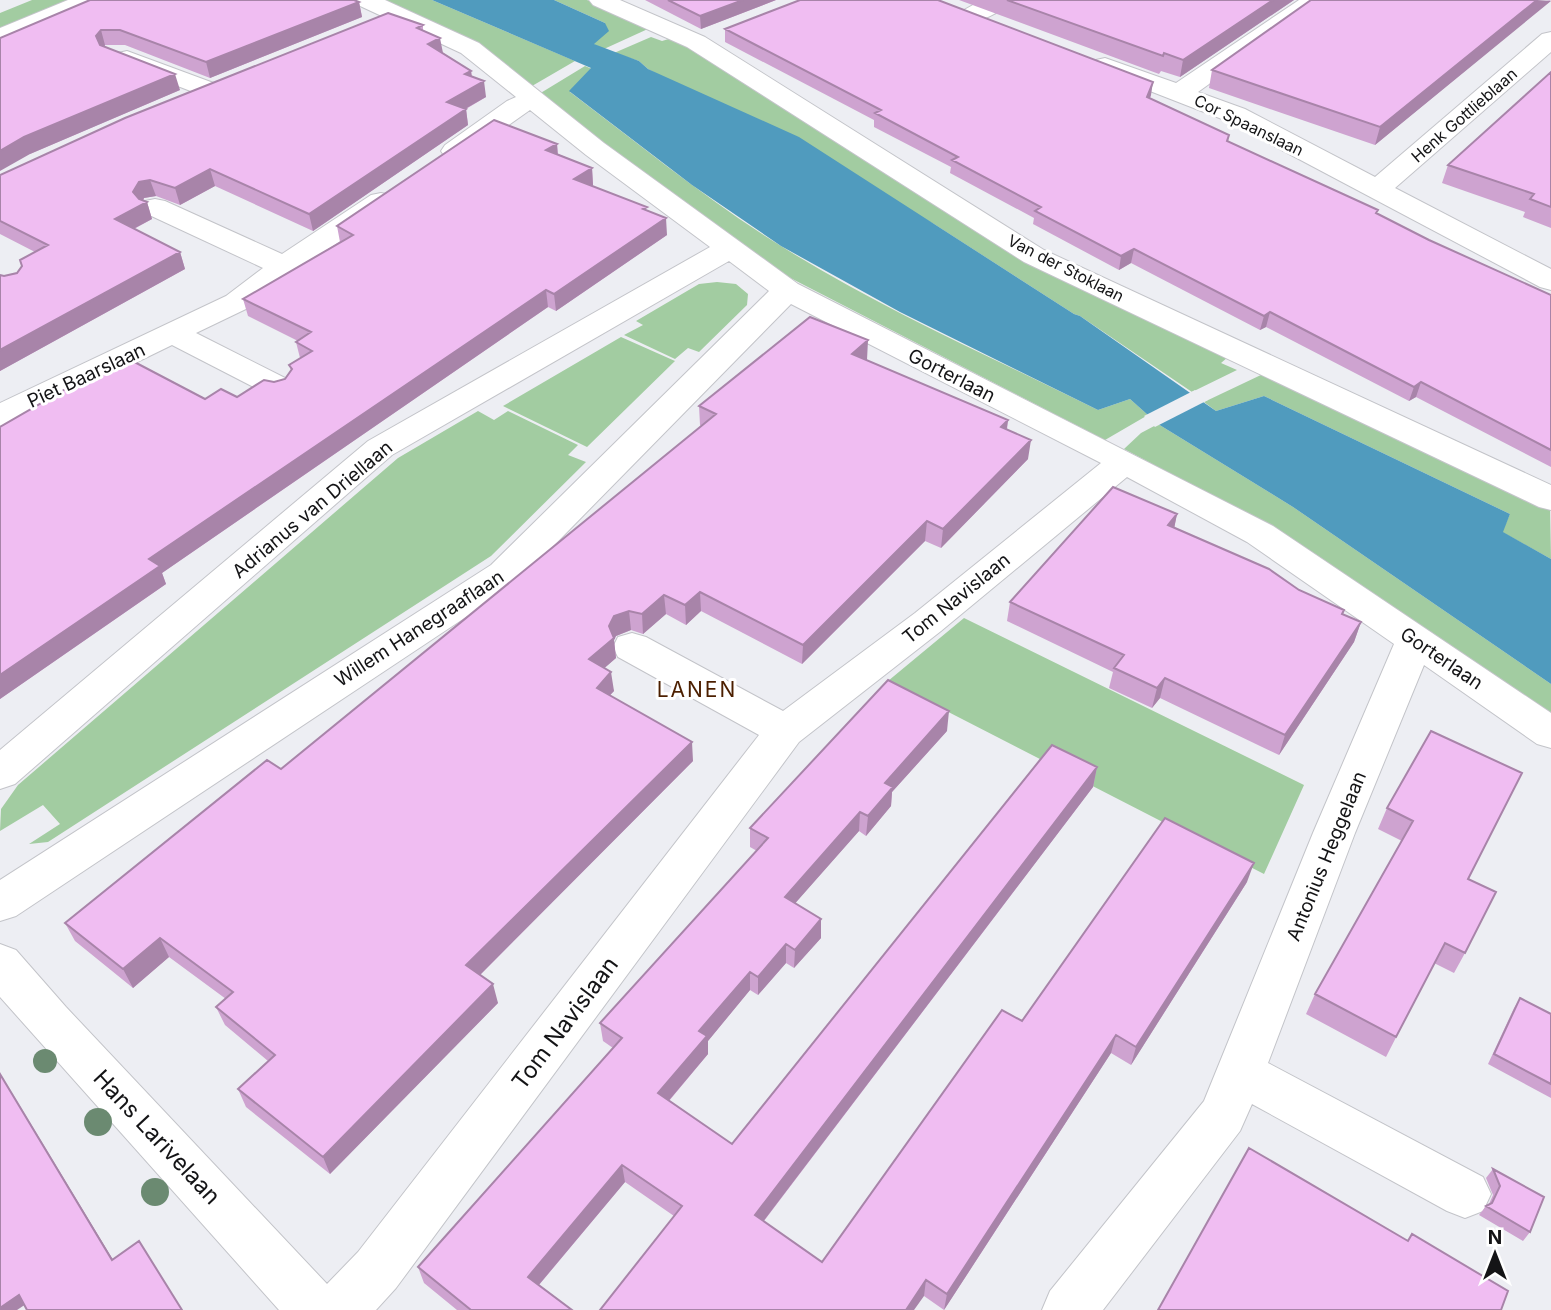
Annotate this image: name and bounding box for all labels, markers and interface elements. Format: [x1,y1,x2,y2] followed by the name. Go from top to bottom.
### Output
[1407,64,1521,166] street label: Henk Gottlieblaan
[1191,90,1307,160] street label: Cor Spaanslaan
[1005,230,1127,306] street label: Van der Stoklaan
[24,338,149,413] street label: Piet Baarslaan
[904,344,999,407] street label: Gorterlaan
[228,436,397,583] street label: Adrianus van Driellaan
[898,548,1015,649] street label: Tom Navislaan
[330,565,508,692] street label: Willem Hanegraaflaan
[1396,622,1487,694] street label: Gorterlaan
[657,677,737,702] district label: LANEN
[1282,768,1371,944] street label: Antonius Heggelaan
[506,951,624,1095] street label: Tom Navislaan
[88,1064,226,1210] street label: Hans Larivelaan
[1460,1219,1530,1289] north arrow
[1488,1226,1502,1249] text: N

